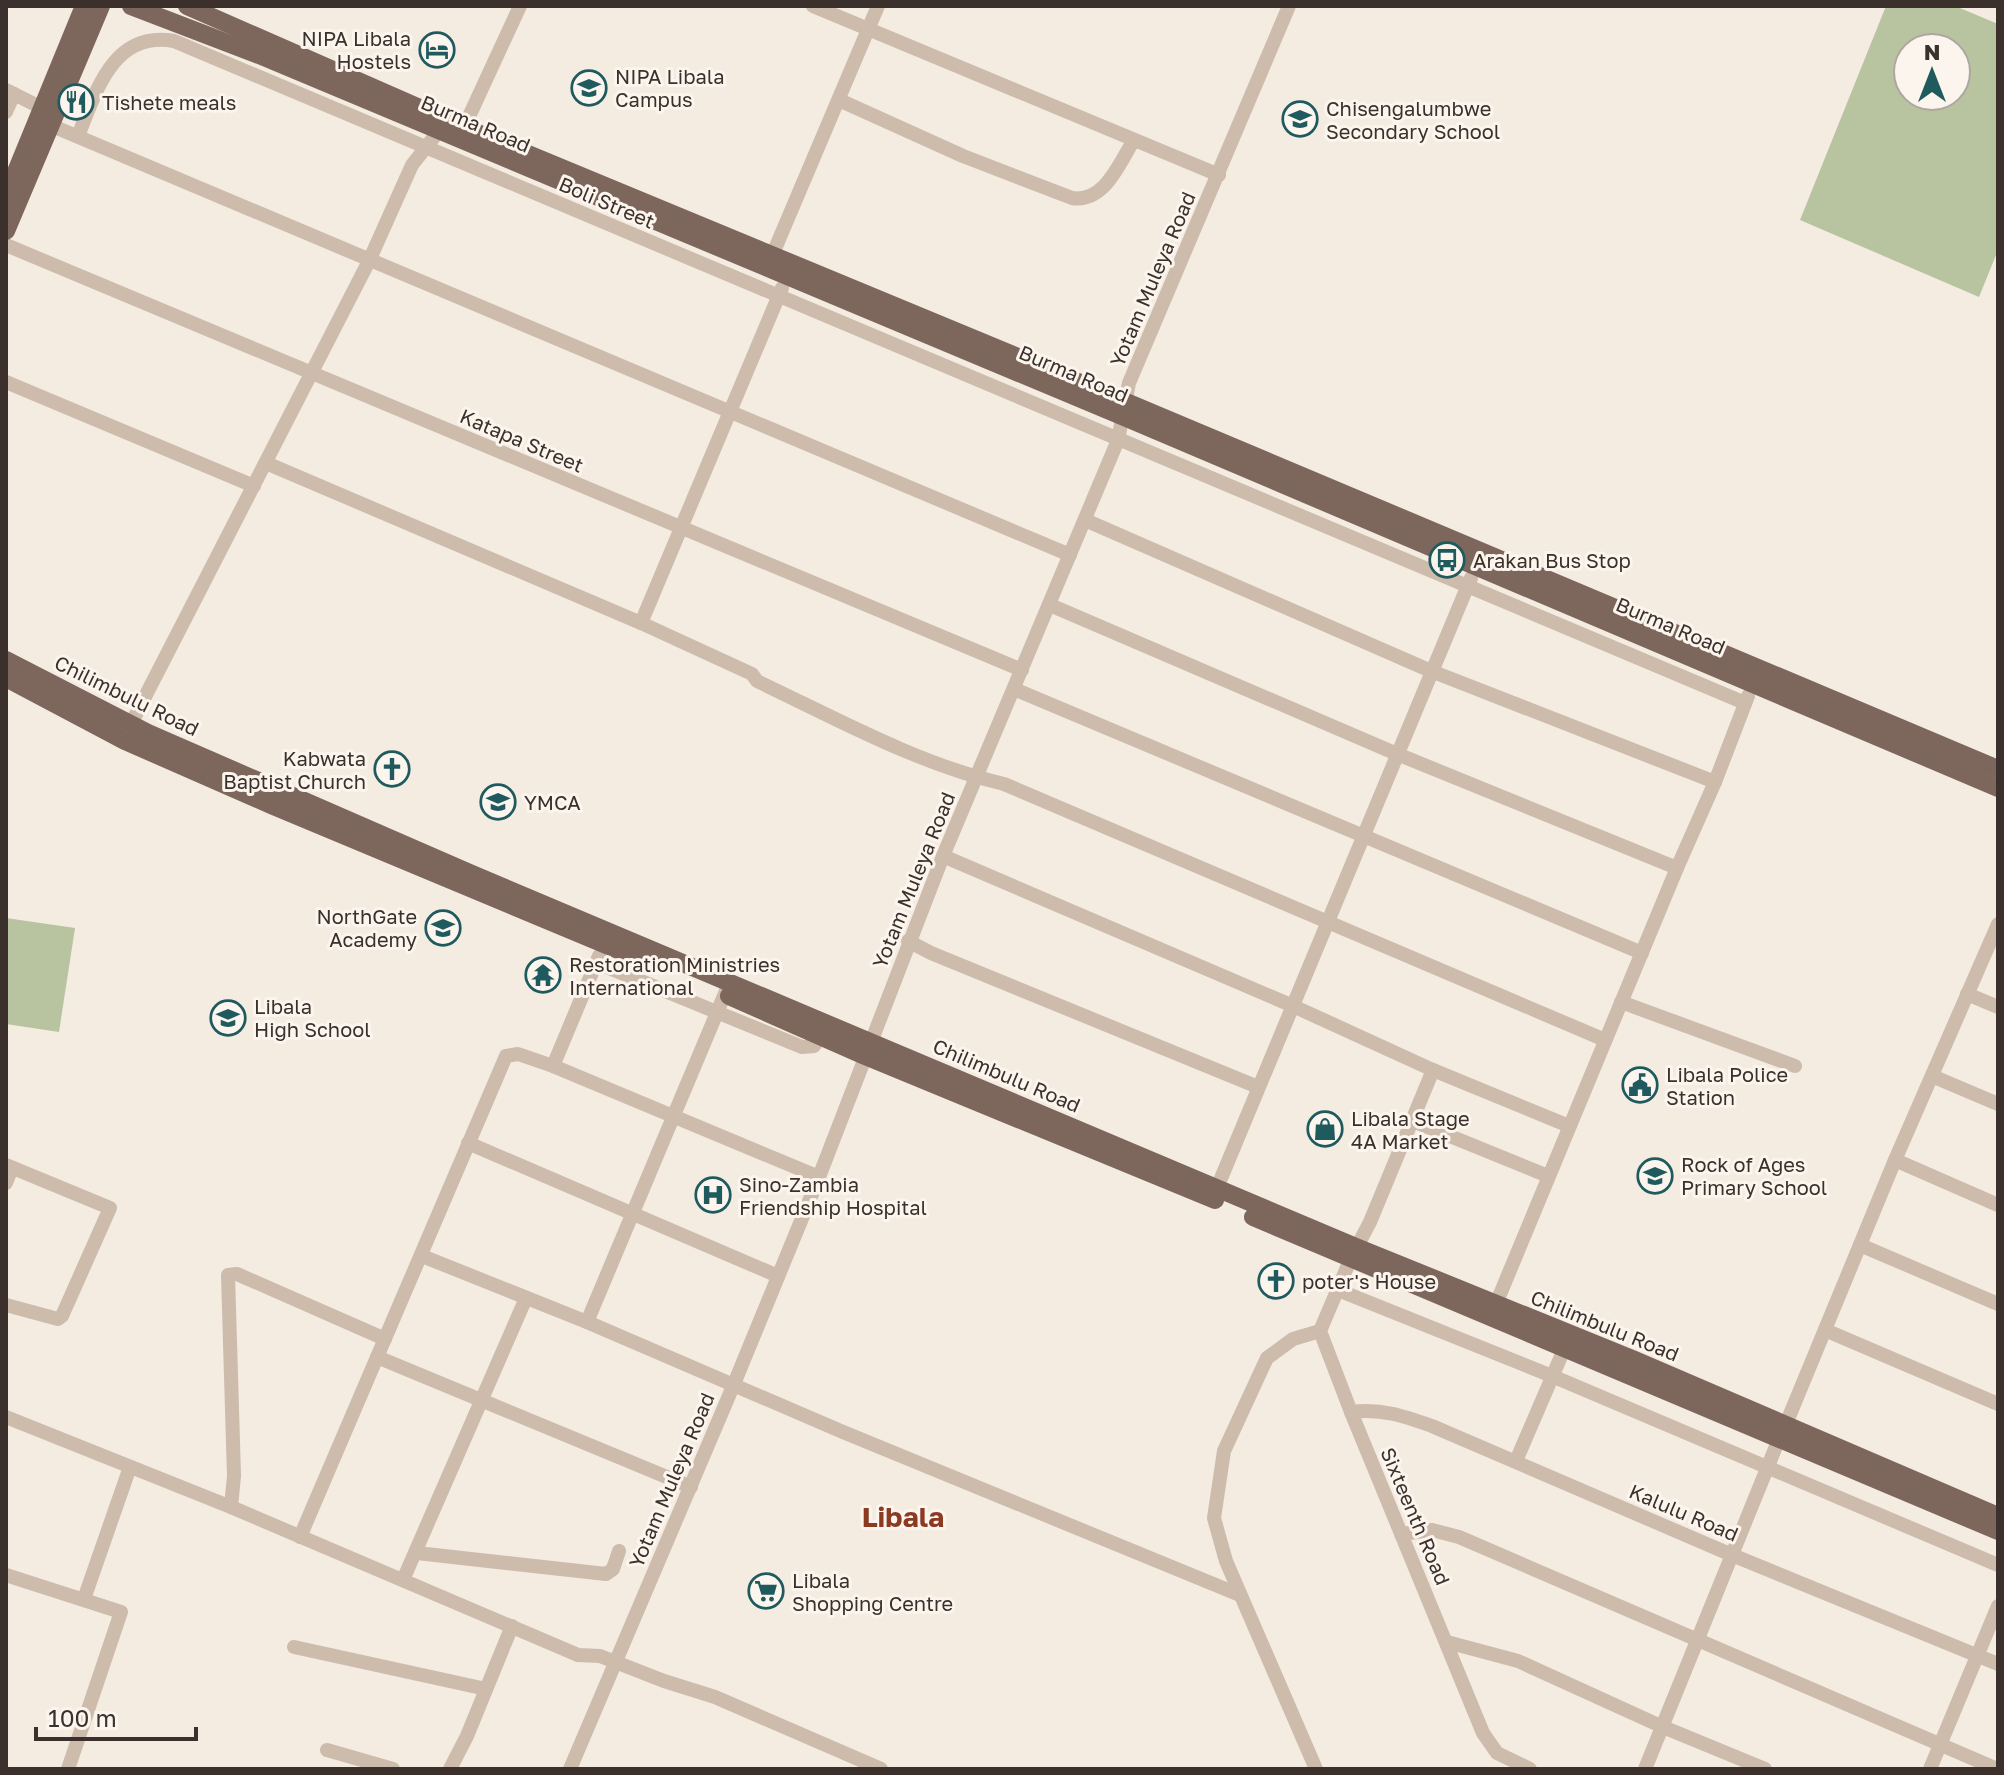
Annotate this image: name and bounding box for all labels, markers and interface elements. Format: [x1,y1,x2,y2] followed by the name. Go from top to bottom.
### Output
[302,26,411,73] place label: NIPA Libala Hostels
[418,31,456,69] hotel icon: NIPA Libala Hostels
[1892,32,1972,112] north arrow
[1924,38,1940,65] text: N
[615,64,724,111] place label: NIPA Libala Campus
[570,69,608,107] school or university icon: NIPA Libala Campus
[57,83,95,121] restaurant icon: Tishete meals
[418,89,534,157] street label: Burma Road
[102,90,236,114] place label: Tishete meals
[1326,96,1500,143] place label: Chisengalumbwe Secondary School
[1281,100,1319,138] school or university icon: Chisengalumbwe Secondary School
[556,171,658,233] street label: Boli Street
[1104,188,1200,370] street label: Yotam Muleya Road
[1016,339,1132,407] street label: Burma Road
[457,403,587,477] street label: Katapa Street
[1428,541,1466,579] bus stop icon: Arakan Bus Stop
[1473,548,1631,572] place label: Arakan Bus Stop
[1613,591,1729,659] street label: Burma Road
[51,650,203,740] street label: Chilimbulu Road
[223,746,366,793] place label: Kabwata Baptist Church
[373,750,411,788] church icon: Kabwata Baptist Church
[479,783,517,821] school or university icon: YMCA
[867,788,959,972] street label: Yotam Muleya Road
[524,790,581,814] place label: YMCA
[317,904,417,951] place label: NorthGate Academy
[424,909,462,947] school or university icon: NorthGate Academy
[569,952,780,999] place label: Restoration Ministries International
[524,956,562,994] temple icon: Restoration Ministries International
[254,994,371,1041] place label: Libala High School
[209,999,247,1037] school or university icon: Libala High School
[930,1033,1084,1117] street label: Chilimbulu Road
[1666,1062,1788,1109] place label: Libala Police Station
[1621,1066,1659,1104] public building icon: Libala Police Station
[1351,1106,1470,1153] place label: Libala Stage 4A Market
[1306,1110,1344,1148] shop icon: Libala Stage 4A Market
[1681,1152,1827,1199] place label: Rock of Ages Primary School
[1636,1157,1674,1195] school or university icon: Rock of Ages Primary School
[739,1172,927,1219] place label: Sino-Zambia Friendship Hospital
[694,1176,732,1214] hospital icon: Sino-Zambia Friendship Hospital
[1257,1262,1295,1300] church icon: poter's House
[1302,1269,1436,1293] place label: poter's House
[1527,1284,1683,1366] street label: Chilimbulu Road
[623,1389,719,1571] street label: Yotam Muleya Road
[1376,1444,1456,1588] street label: Sixteenth Road
[1626,1478,1742,1546] street label: Kalulu Road
[862,1500,944,1533] district label: Libala
[792,1568,953,1615] place label: Libala Shopping Centre
[747,1572,785,1610] supermarket icon: Libala Shopping Centre
[36,1691,196,1741] scale bar
[48,1703,117,1732] text: 100 m

